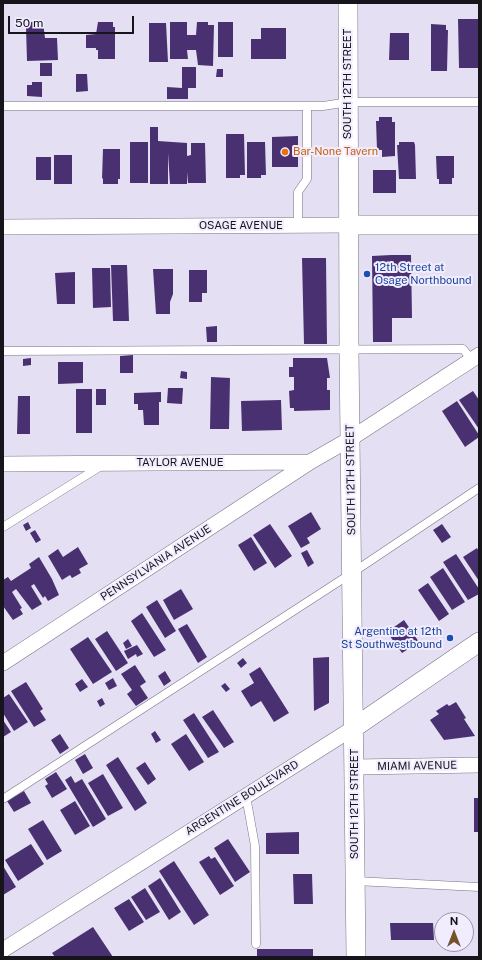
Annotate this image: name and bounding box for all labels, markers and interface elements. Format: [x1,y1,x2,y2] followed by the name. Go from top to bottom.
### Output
[10,8,136,34] scale bar
[15,16,43,30] text: 50 m
[341,29,355,139] street label: SOUTH 12TH STREET
[293,145,378,159] place label: Bar-None Tavern
[280,147,290,157] marker: Bar-None Tavern
[199,219,283,233] street label: OSAGE AVENUE
[375,261,472,287] place label: 12th Street at Osage Northbound
[362,269,372,279] marker: 12th Street at Osage Northbound
[343,425,359,535] street label: SOUTH 12TH STREET
[136,456,224,470] street label: TAYLOR AVENUE
[98,522,214,604] street label: PENNSYLVANIA AVENUE
[341,625,442,651] place label: Argentine at 12th St Southwestbound
[445,633,455,643] marker: Argentine at 12th St Southwestbound
[348,749,362,859] street label: SOUTH 12TH STREET
[183,758,301,838] street label: ARGENTINE BOULEVARD
[377,759,457,773] street label: MIAMI AVENUE
[434,912,474,952] north arrow
[450,915,458,927] text: N

